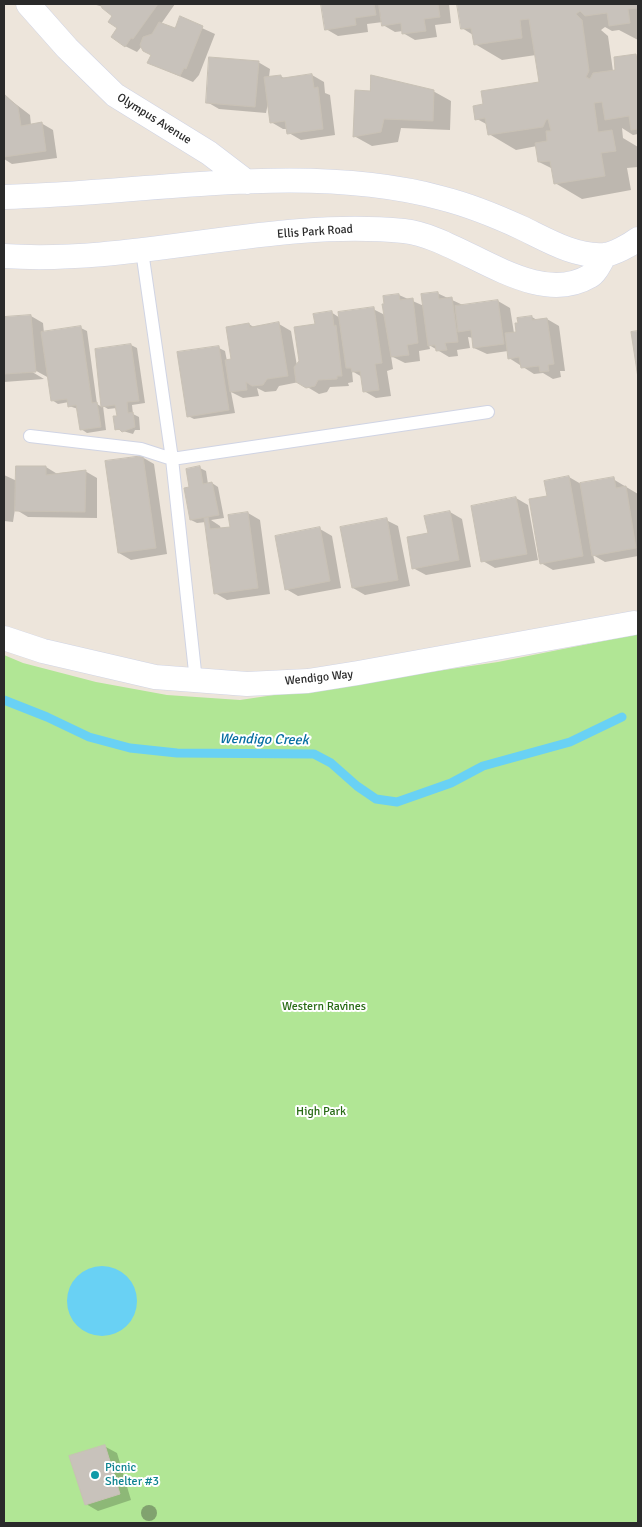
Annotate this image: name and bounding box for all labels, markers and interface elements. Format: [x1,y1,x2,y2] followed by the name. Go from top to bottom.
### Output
[114,90,194,148] street label: Olympus Avenue
[277,222,353,242] street label: Ellis Park Road
[284,667,354,689] street label: Wendigo Way
[219,731,309,749] water label: Wendigo Creek
[282,1000,366,1014] park label: Western Ravines
[296,1105,346,1119] park label: High Park
[105,1461,159,1489] place label: Picnic Shelter #3
[89,1469,101,1481] marker: Picnic Shelter #3

